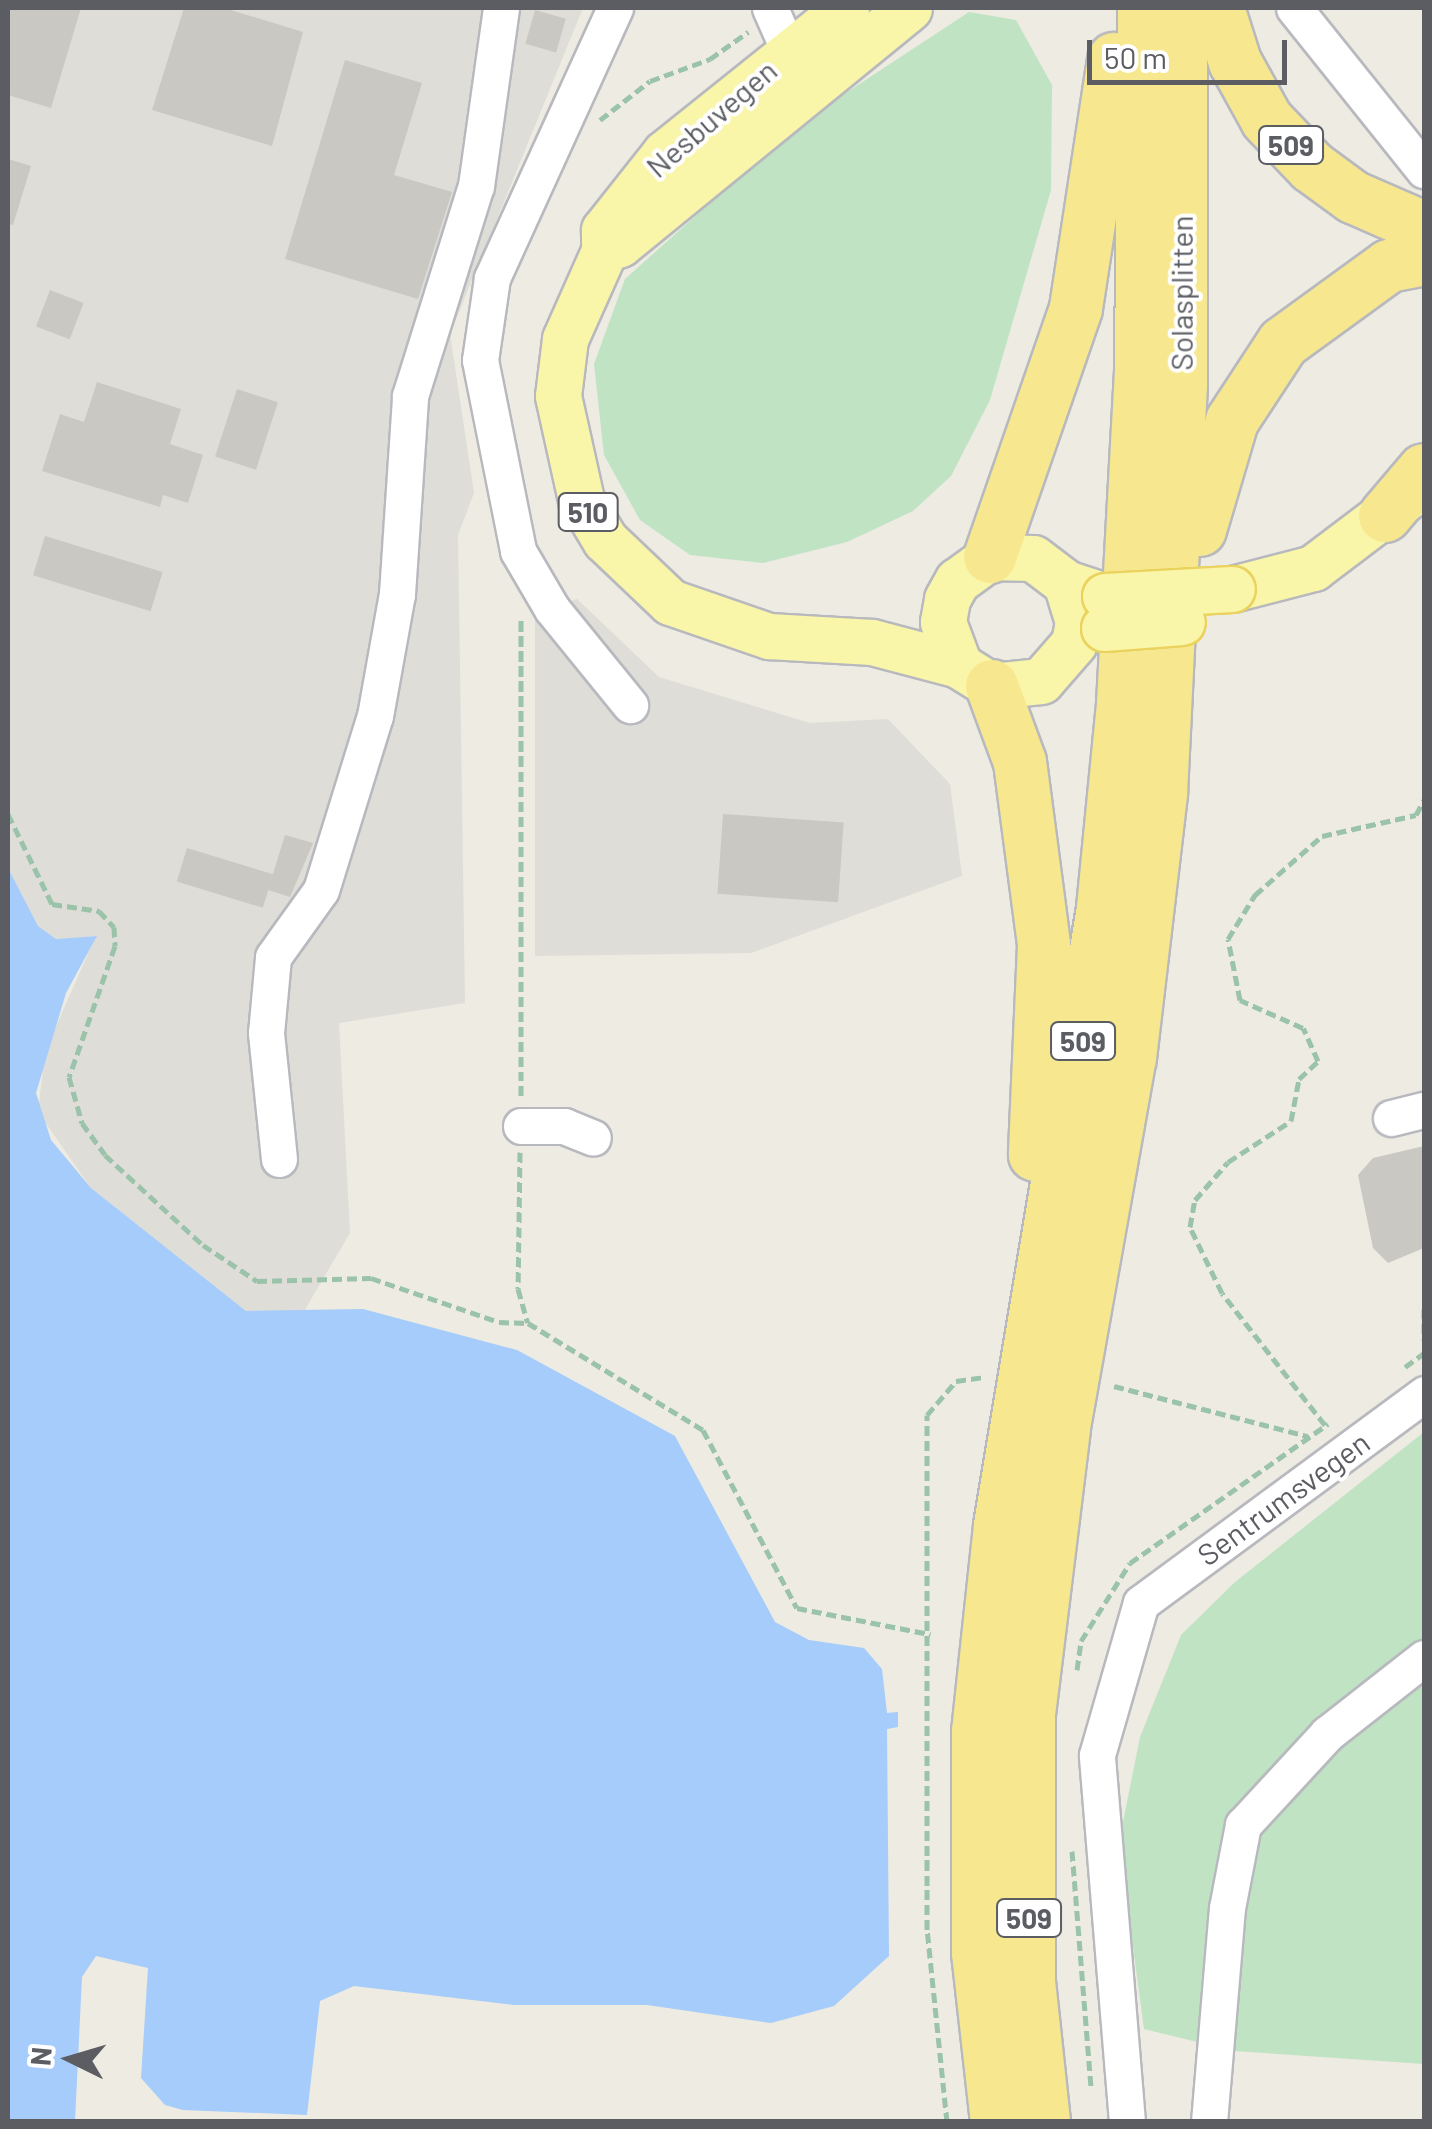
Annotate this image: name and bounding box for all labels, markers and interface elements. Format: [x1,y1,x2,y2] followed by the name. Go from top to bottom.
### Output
[1092,20,1292,82] scale bar
[1104,39,1167,75] text: 50 m
[639,52,783,184] street label: Nesbuvegen
[1256,122,1326,168] road number: 509
[1163,215,1199,371] street label: Solasplitten
[556,489,620,535] road number: 510
[1048,1018,1118,1064] road number: 509
[1190,1424,1376,1572] street label: Sentrumsvegen
[994,1895,1064,1941] road number: 509
[20,2009,120,2109] north arrow
[22,2046,58,2067] text: N

